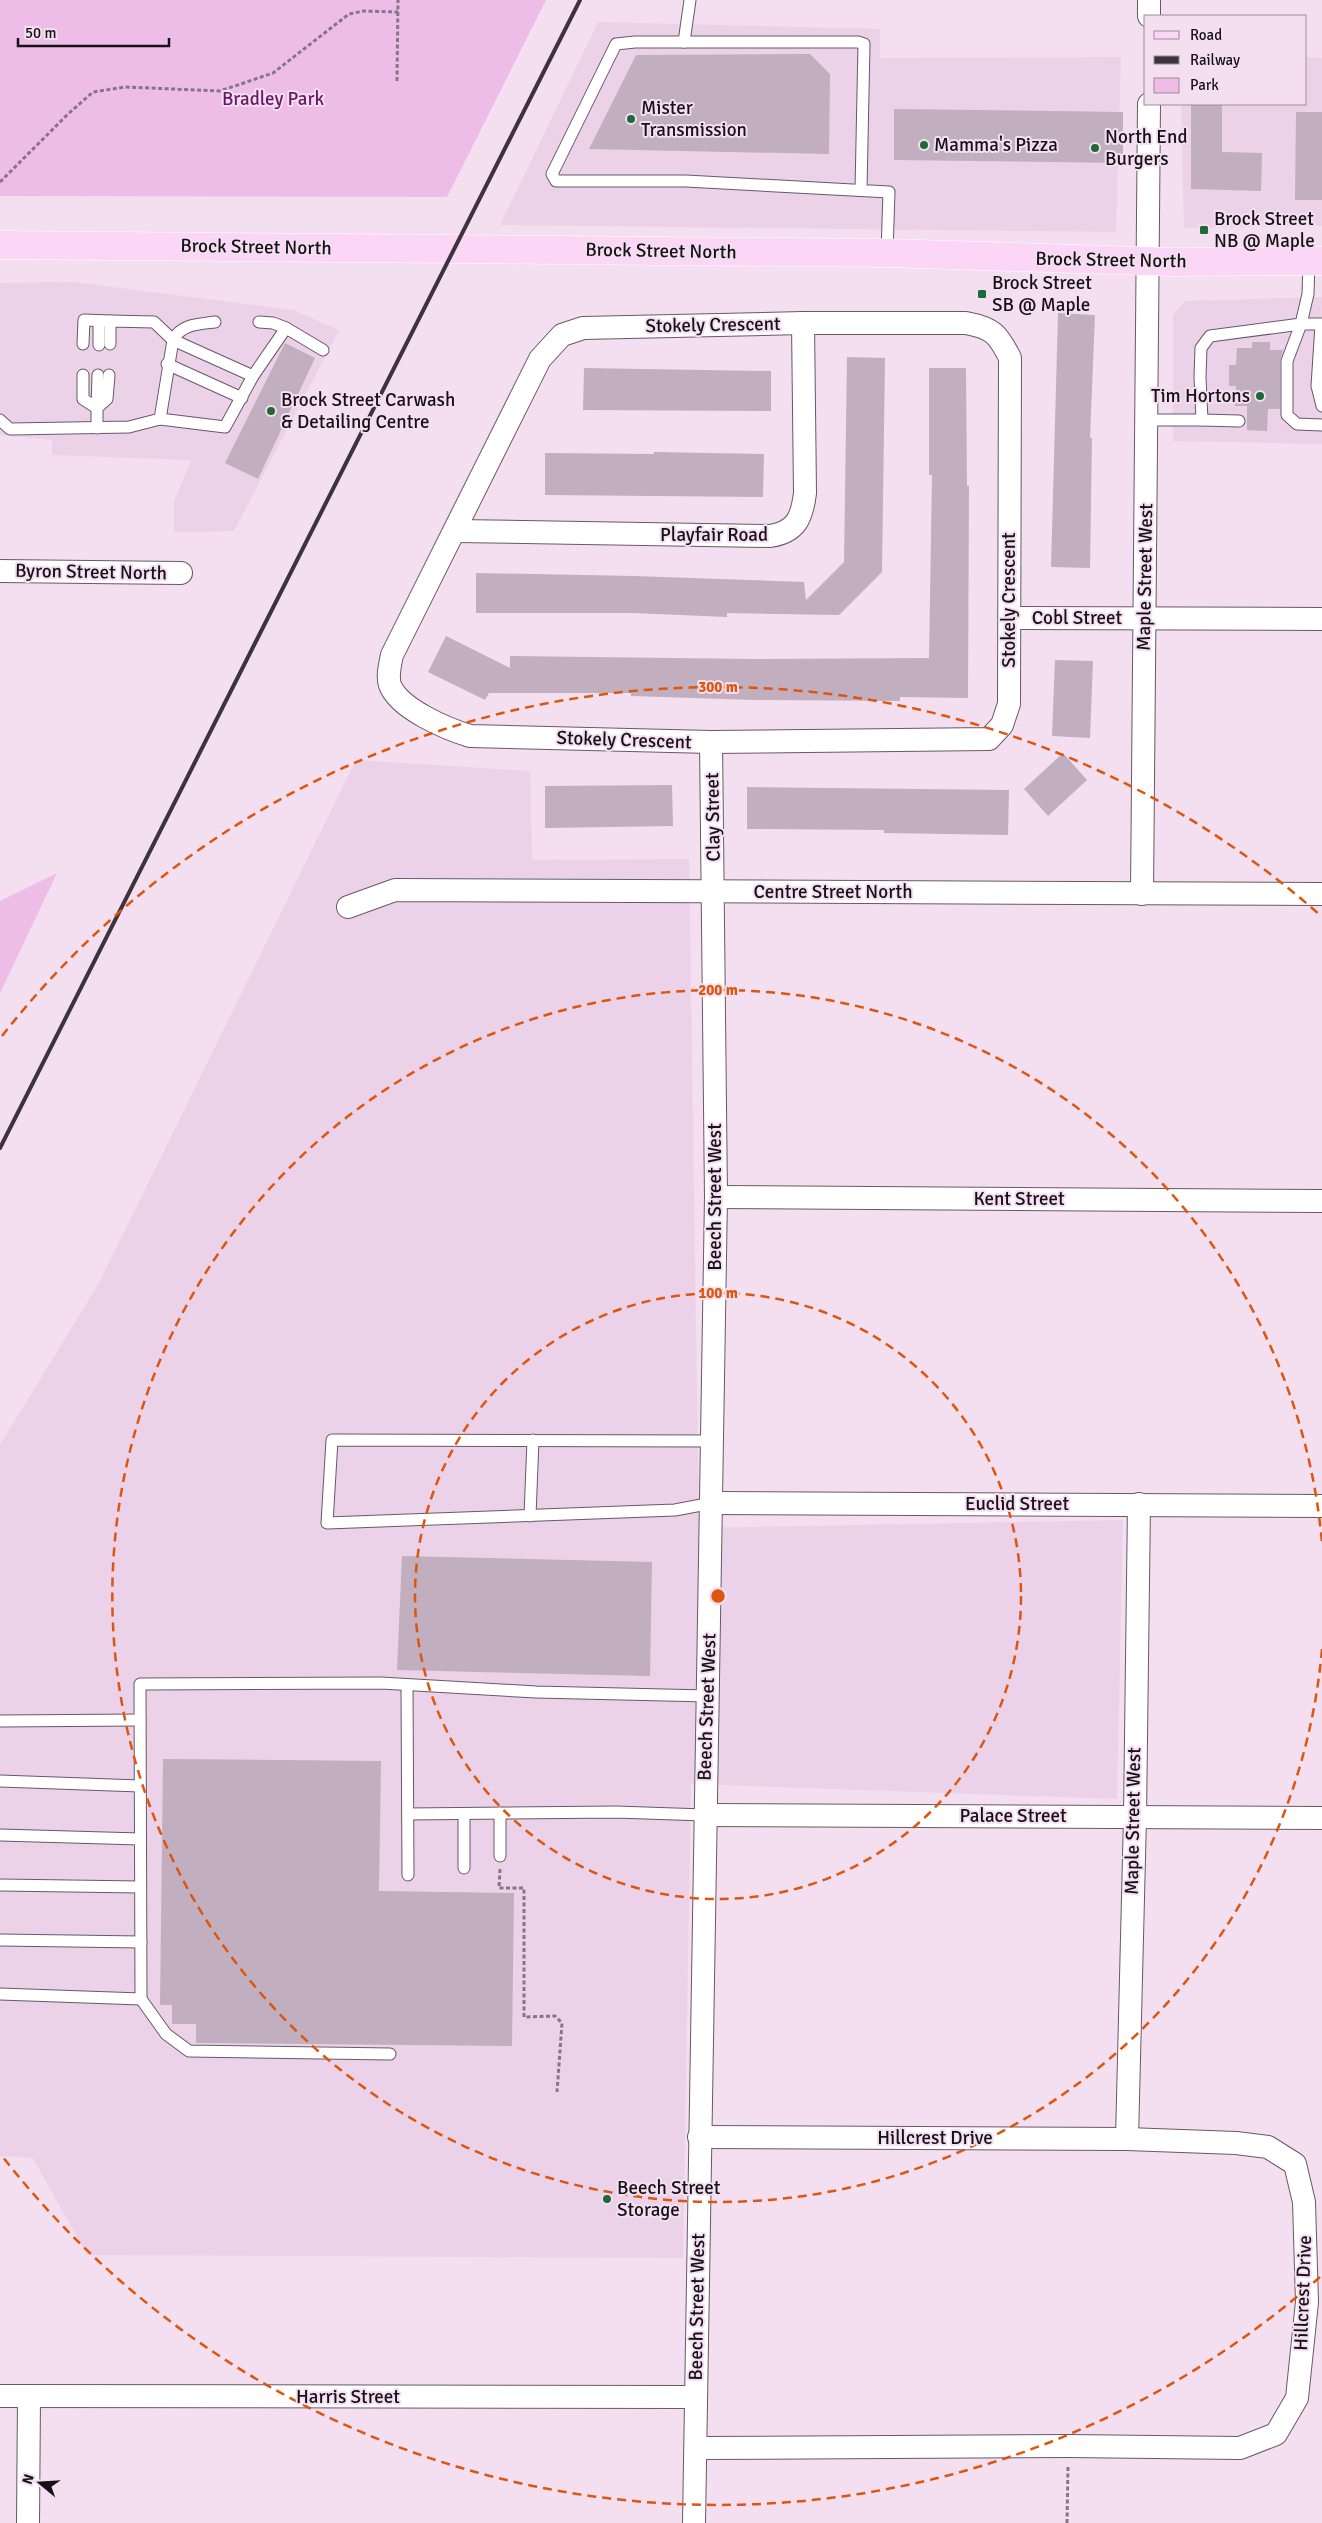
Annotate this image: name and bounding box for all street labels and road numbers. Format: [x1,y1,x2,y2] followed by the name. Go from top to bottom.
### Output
[180,234,332,260] street label: Brock Street North
[585,238,737,264] street label: Brock Street North
[1035,247,1187,273] street label: Brock Street North
[645,312,781,338] street label: Stokely Crescent
[1132,503,1158,651] street label: Maple Street West
[660,523,768,547] street label: Playfair Road
[997,532,1021,668] street label: Stokely Crescent
[15,559,167,585] street label: Byron Street North
[1032,606,1123,630] street label: Cobl Street
[556,726,692,754] street label: Stokely Crescent
[700,772,726,862] street label: Clay Street
[753,880,913,904] street label: Centre Street North
[703,1123,727,1271] street label: Beech Street West
[973,1187,1065,1211] street label: Kent Street
[965,1492,1069,1516] street label: Euclid Street
[692,1632,722,1781] street label: Beech Street West
[1120,1747,1146,1895] street label: Maple Street West
[959,1804,1067,1828] street label: Palace Street
[877,2126,993,2150] street label: Hillcrest Drive
[684,2233,710,2381] street label: Beech Street West
[1289,2235,1317,2351] street label: Hillcrest Drive
[296,2385,400,2409] street label: Harris Street

